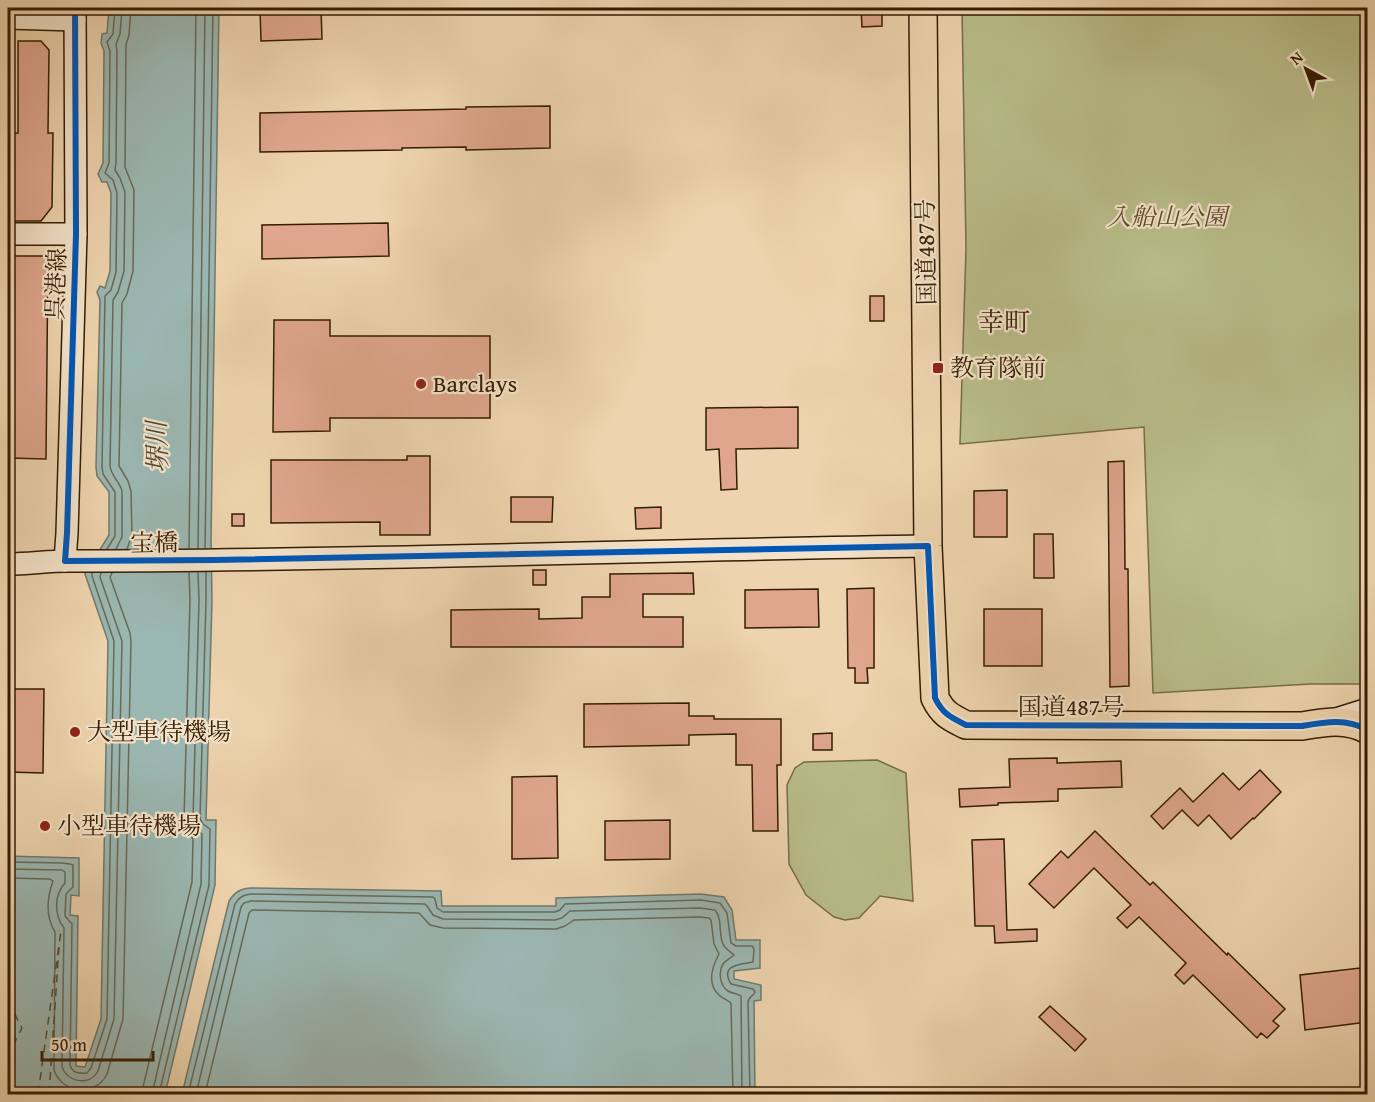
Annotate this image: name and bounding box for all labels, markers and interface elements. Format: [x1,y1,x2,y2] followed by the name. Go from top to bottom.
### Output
[1276,39,1336,99] north arrow
[1284,45,1308,70] text: N
[907,198,944,306] street label: 国道487号
[1107,199,1231,234] park label: 入船山公園
[37,247,74,321] street label: 呉港線
[978,302,1030,341] district label: 幸町
[950,350,1046,385] place label: 教育隊前
[931,361,945,375] marker: 教育隊前
[433,366,517,401] place label: Barclays
[414,377,428,391] marker: Barclays
[136,417,177,474] water label: 堺川
[130,525,178,560] street label: 宝橋
[1018,689,1124,724] street label: 国道487号
[87,714,231,749] place label: 大型車待機場
[68,725,82,739] marker: 大型車待機場
[57,808,201,843] place label: 小型車待機場
[38,819,52,833] marker: 小型車待機場
[42,1024,153,1062] scale bar
[51,1031,87,1058] text: 50 m

